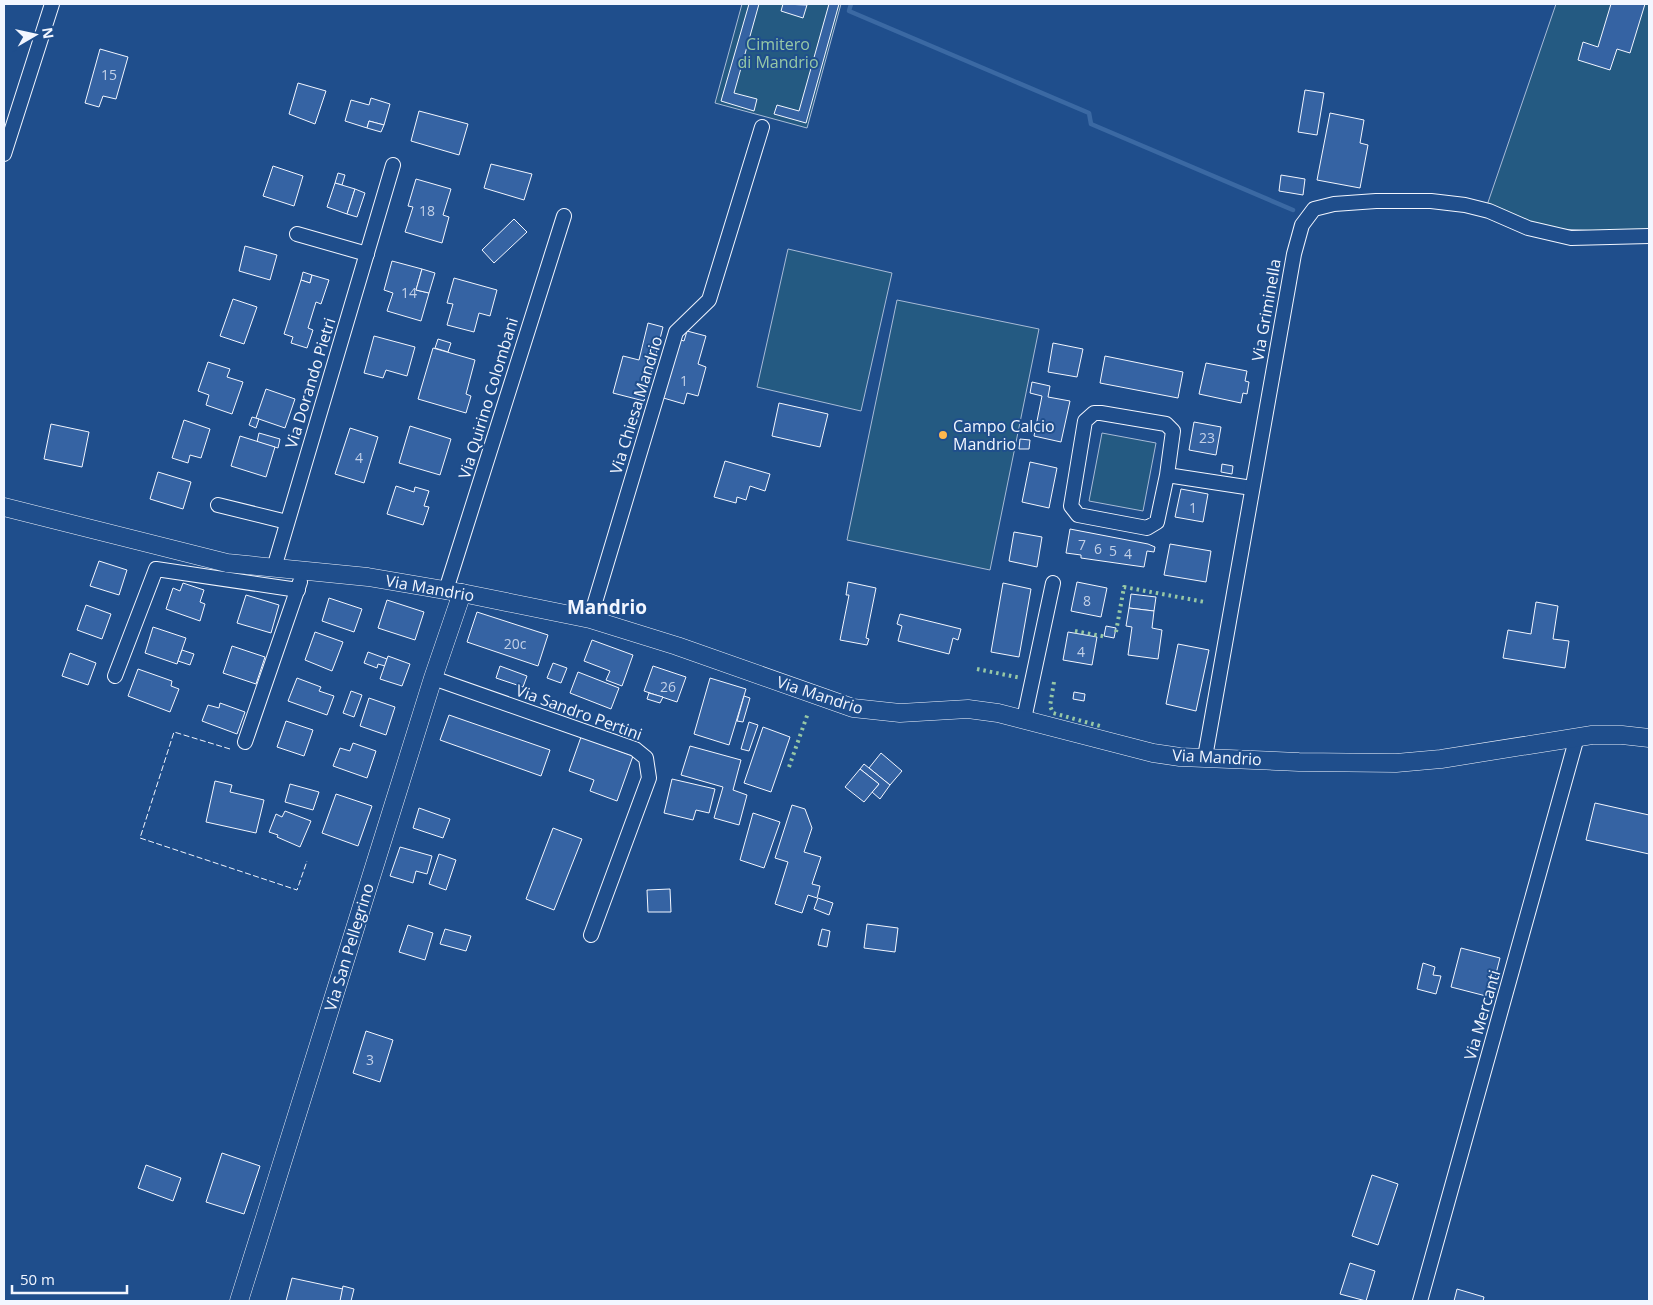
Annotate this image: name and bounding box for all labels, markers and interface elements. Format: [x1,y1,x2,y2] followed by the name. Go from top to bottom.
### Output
[10,10,60,60] north arrow
[38,26,59,40] text: N
[737,33,819,73] park label: Cimitero di Mandrio
[101,65,117,84] house number: 15
[419,201,435,220] house number: 18
[1246,257,1286,363] street label: Via Griminella
[401,283,417,302] house number: 14
[280,315,340,451] street label: Via Dorando Pietri
[453,315,523,481] street label: Via Quirino Colombani
[605,333,667,477] street label: Via Chiesa Mandrio
[680,371,688,390] house number: 1
[953,415,1055,455] place label: Campo Calcio Mandrio
[1199,428,1215,447] house number: 23
[937,429,949,441] marker: Campo Calcio Mandrio
[355,448,363,467] house number: 4
[1189,498,1197,517] house number: 1
[1078,535,1086,554] house number: 7
[1094,539,1102,558] house number: 6
[1109,541,1117,560] house number: 5
[1124,544,1132,563] house number: 4
[384,569,476,607] street label: Via Mandrio
[1083,591,1091,610] house number: 8
[567,594,647,620] district label: Mandrio
[504,634,527,653] house number: 20c
[1077,642,1085,661] house number: 4
[774,671,866,719] street label: Via Mandrio
[660,677,676,696] house number: 26
[513,679,645,745] street label: Via Sandro Pertini
[1172,744,1262,770] street label: Via Mandrio
[319,880,379,1014] street label: Via San Pellegrino
[1459,967,1505,1063] street label: Via Mercanti
[366,1050,374,1069] house number: 3
[12,1262,128,1294] scale bar
[20,1269,55,1289] text: 50 m

